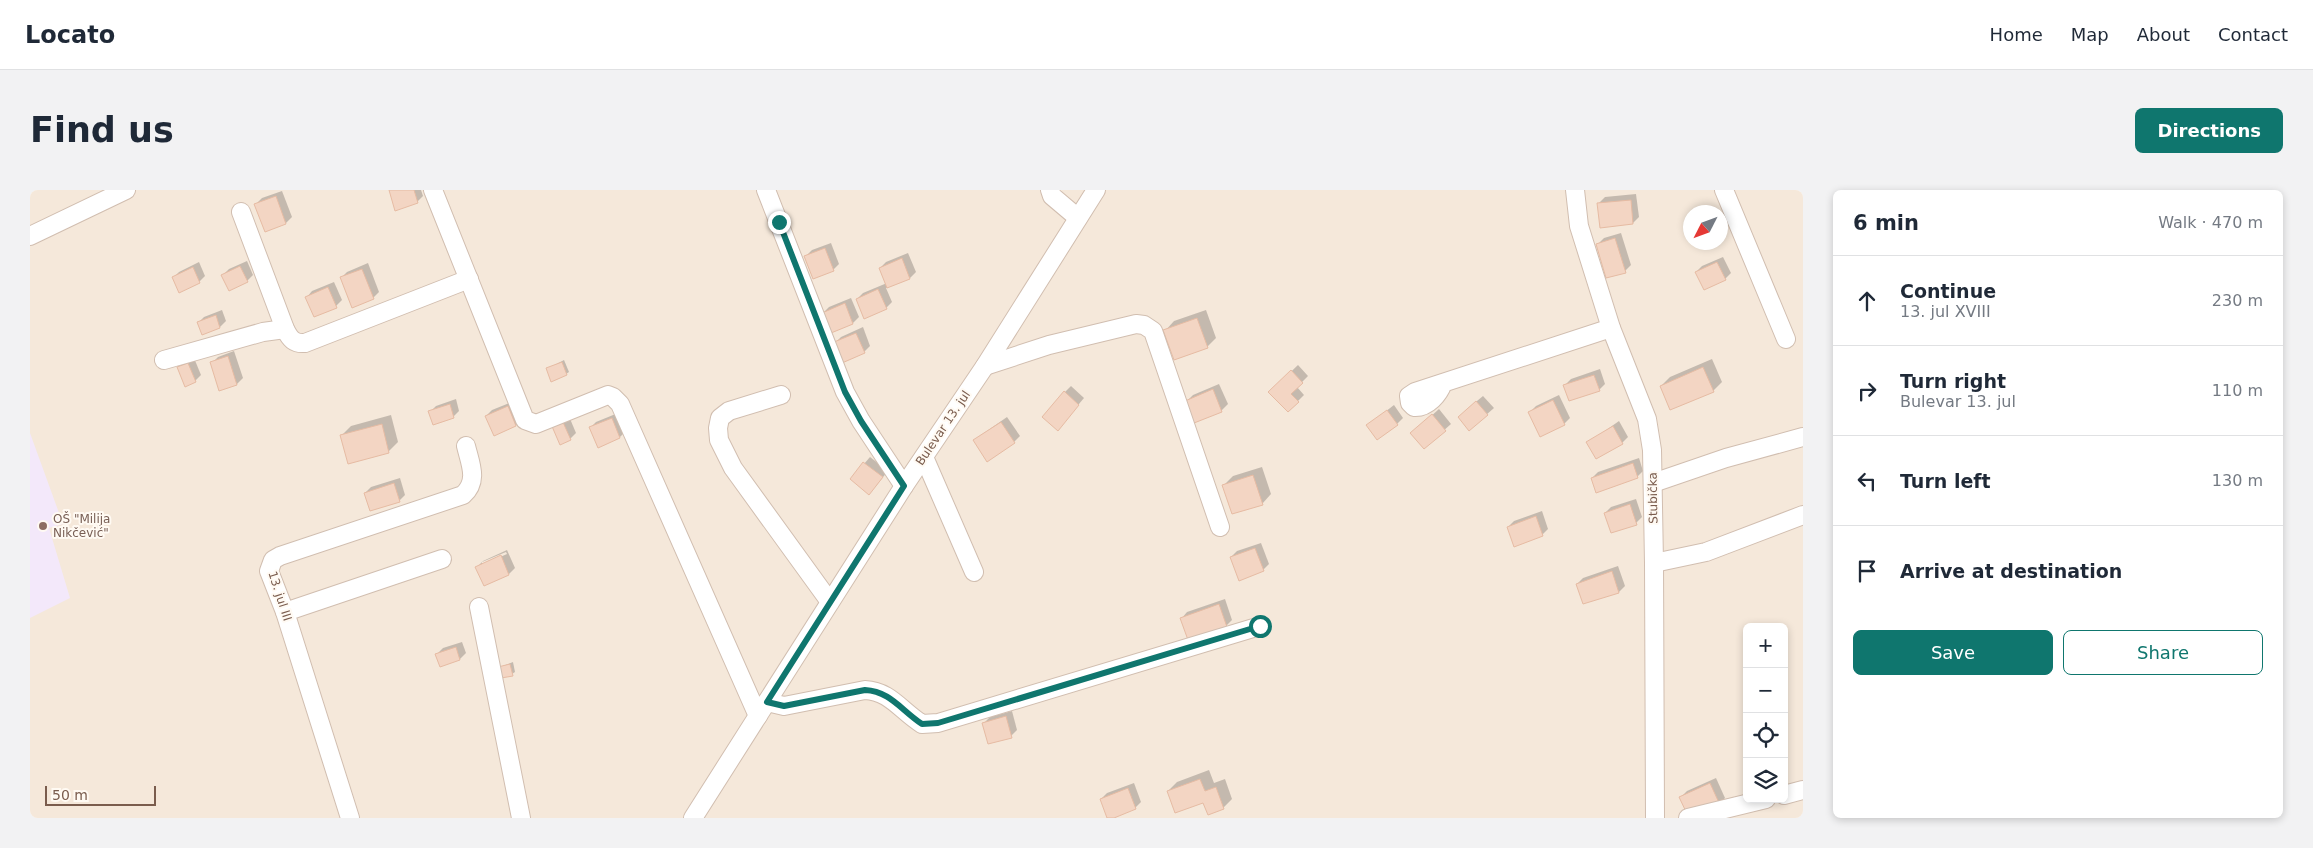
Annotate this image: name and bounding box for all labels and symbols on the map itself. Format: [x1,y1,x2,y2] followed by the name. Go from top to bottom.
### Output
[1683,205,1728,250] north arrow
[768,211,791,234] route end
[913,388,973,468] street label: Bulevar 13. jul
[1646,472,1660,524] street label: Stubička
[53,511,110,540] place label: OŠ "Milija Nikčević"
[37,520,49,532] marker: OŠ "Milija Nikčević"
[265,569,295,623] street label: 13. jul III
[1249,615,1272,638] route start
[45,783,156,806] scale bar

